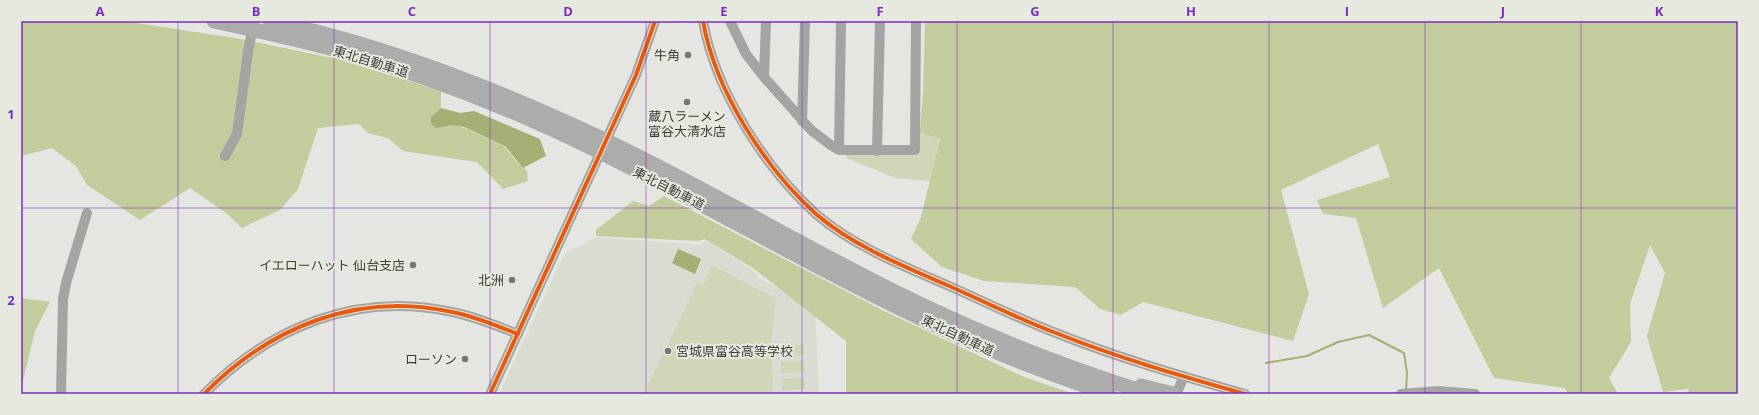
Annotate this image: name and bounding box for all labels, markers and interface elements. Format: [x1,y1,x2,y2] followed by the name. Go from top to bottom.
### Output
[96,2,105,20] text: A
[252,2,261,20] text: B
[408,2,416,20] text: C
[563,2,573,20] text: D
[720,2,728,20] text: E
[876,2,884,20] text: F
[1030,2,1040,20] text: G
[1186,2,1196,20] text: H
[1345,2,1349,20] text: I
[1500,2,1505,20] text: J
[1655,2,1664,20] text: K
[331,41,411,81] street label: 東北自動車道
[654,46,680,64] place label: 牛角
[683,50,693,60] marker: 牛角
[682,97,692,107] marker: 蔵八ラーメン 富谷大清水店
[7,105,15,123] text: 1
[648,107,726,140] place label: 蔵八ラーメン 富谷大清水店
[630,162,708,214] street label: 東北自動車道
[259,256,405,274] place label: イエローハット 仙台支店
[408,260,418,270] marker: イエローハット 仙台支店
[478,271,504,289] place label: 北洲
[507,275,517,285] marker: 北洲
[7,291,15,309] text: 2
[919,310,997,360] street label: 東北自動車道
[676,342,793,360] place label: 宮城県富谷高等学校
[663,346,673,356] marker: 宮城県富谷高等学校
[405,350,457,368] place label: ローソン
[460,354,470,364] marker: ローソン

